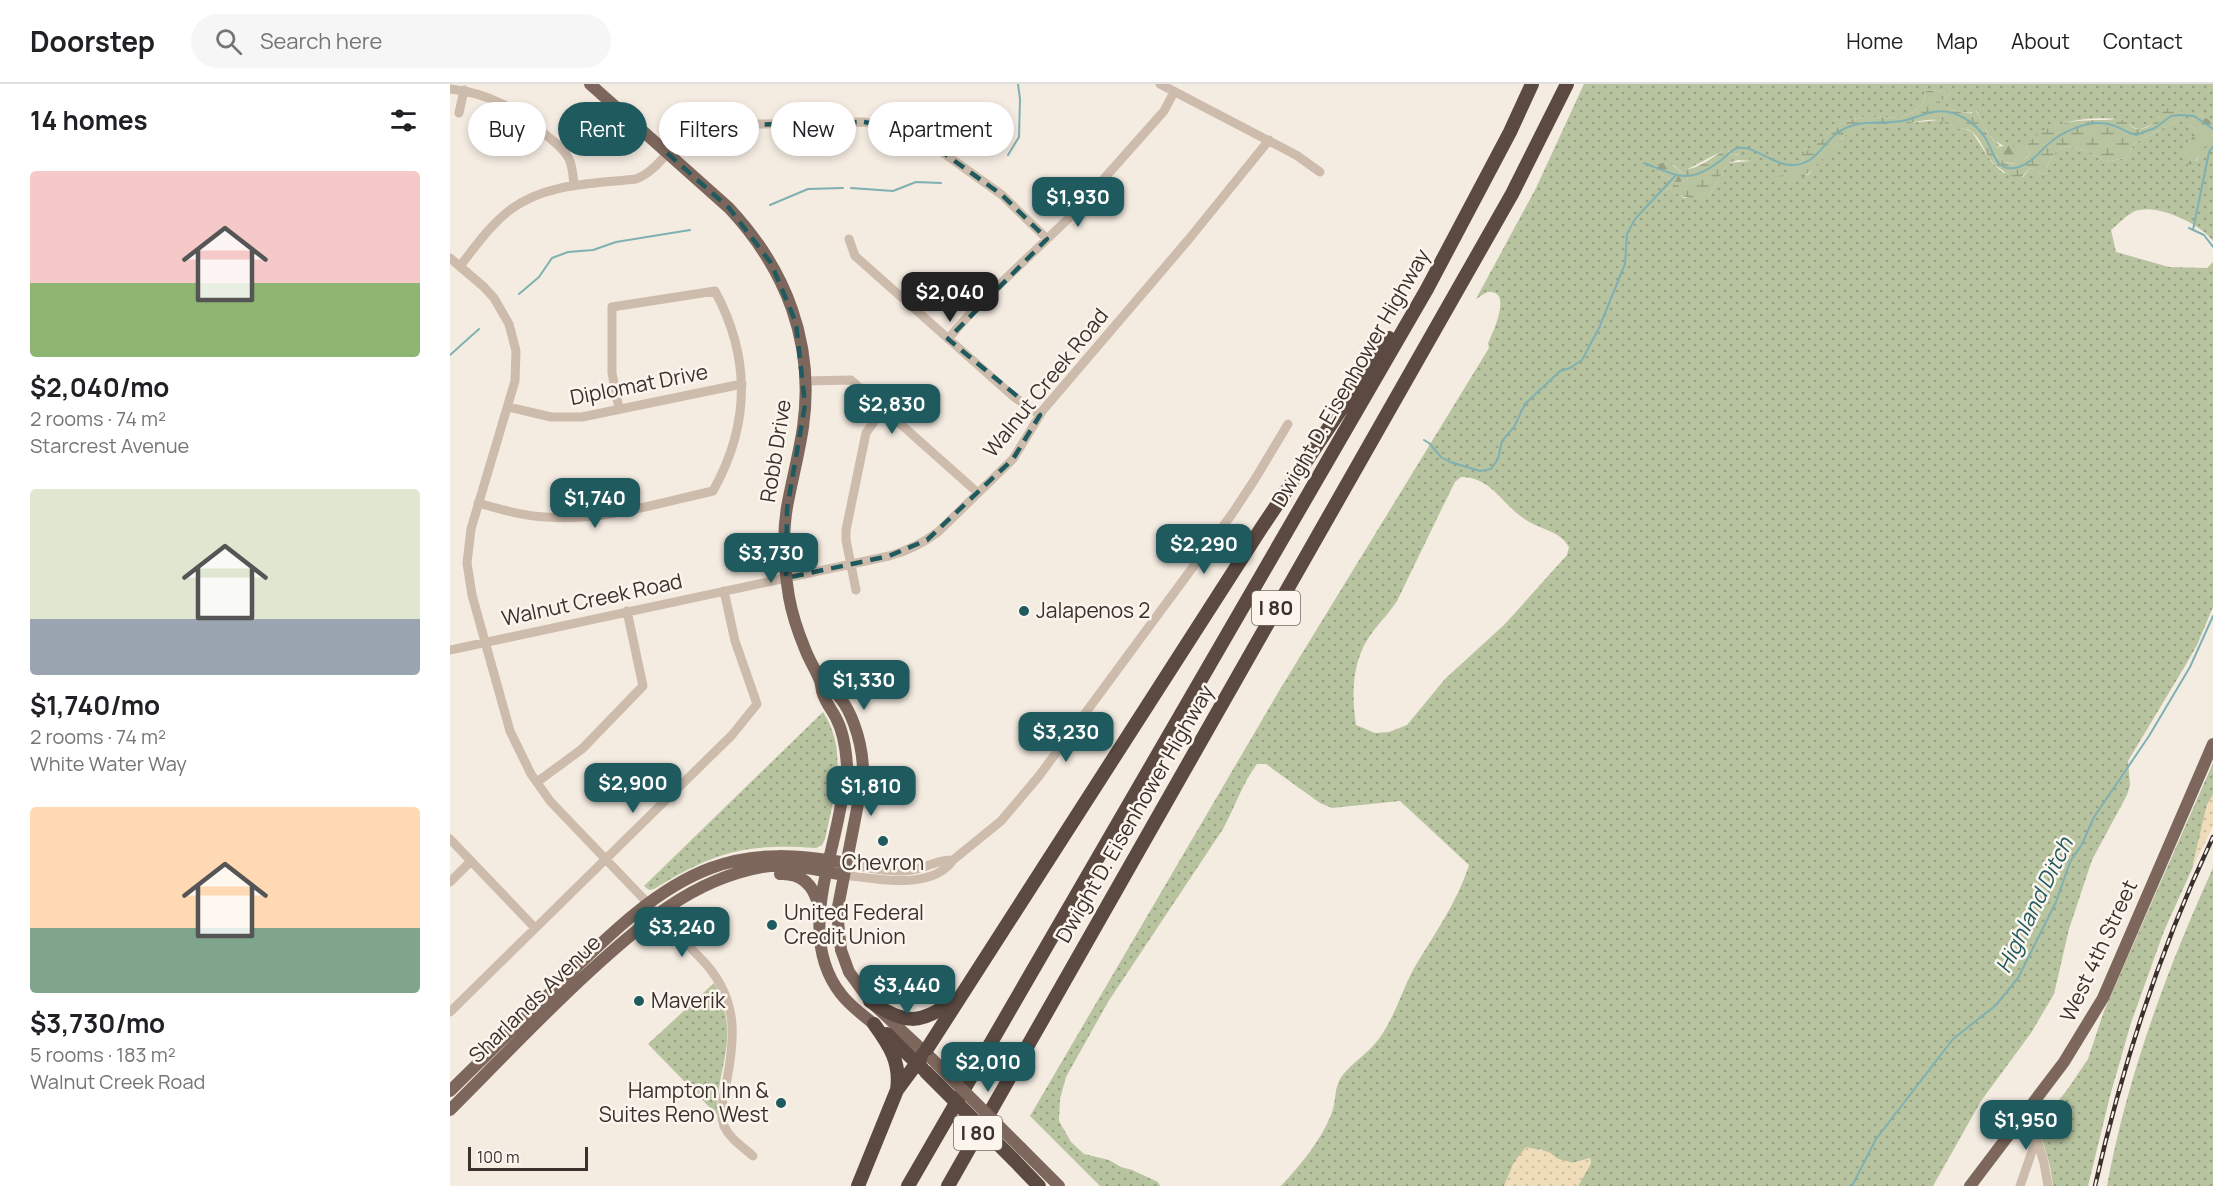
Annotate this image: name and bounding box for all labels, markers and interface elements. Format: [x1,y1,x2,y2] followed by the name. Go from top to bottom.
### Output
[191,14,611,68] search box
[30,22,155,60] text: Doorstep
[212,25,245,58] icon: search
[260,26,382,56] text: Search here
[1846,27,1903,55] text: Home
[1936,27,1978,55] text: Map
[2011,27,2070,55] text: About
[2103,27,2183,55] text: Contact
[30,102,148,138] text: 14 homes
[468,102,546,156] chip: Buy
[558,102,647,156] chip: Rent
[659,102,759,156] chip: Filters
[771,102,856,156] chip: New
[868,102,1014,156] chip: Apartment
[387,104,420,137] icon: filters
[1029,177,1127,228] pin: $1,930
[1046,183,1110,210] text: $1,930
[171,210,279,318] icon: home
[1265,243,1436,512] street label: Dwight D. Eisenhower Highway
[901,272,999,323] pin: $2,040
[915,278,985,305] text: $2,040
[976,302,1114,463] street label: Walnut Creek Road
[567,357,710,411] street label: Diplomat Drive
[30,369,169,405] text: $2,040/mo
[843,384,941,435] pin: $2,830
[858,390,926,417] text: $2,830
[753,397,797,504] street label: Robb Drive
[30,405,166,432] text: 2 rooms · 74 m²
[30,432,189,459] text: Starcrest Avenue
[546,478,644,529] pin: $1,740
[564,484,626,511] text: $1,740
[1155,524,1253,575] pin: $2,290
[171,528,279,636] icon: home
[1170,530,1238,557] text: $2,290
[722,533,820,584] pin: $3,730
[738,539,804,566] text: $3,730
[499,566,685,632] street label: Walnut Creek Road
[1252,591,1300,625] road number: I 80
[1036,596,1150,624] place label: Jalapenos 2
[1017,604,1031,618] marker: Jalapenos 2
[815,660,913,711] pin: $1,330
[832,666,896,693] text: $1,330
[1049,679,1220,948] street label: Dwight D. Eisenhower Highway
[30,687,160,723] text: $1,740/mo
[1017,712,1115,763] pin: $3,230
[1033,718,1099,745] text: $3,230
[30,723,166,750] text: 2 rooms · 74 m²
[30,750,187,777] text: White Water Way
[584,763,682,814] pin: $2,900
[822,766,920,817] pin: $1,810
[598,769,668,796] text: $2,900
[841,772,901,799] text: $1,810
[1988,831,2080,978] water label: Highland Ditch
[876,834,890,848] marker: Chevron
[171,846,279,954] icon: home
[842,848,924,876] place label: Chevron
[2053,875,2143,1026] street label: West 4th Street
[784,898,924,950] place label: United Federal Credit Union
[633,907,731,958] pin: $3,240
[648,913,716,940] text: $3,240
[765,918,779,932] marker: United Federal Credit Union
[462,928,606,1069] street label: Sharlands Avenue
[858,965,956,1016] pin: $3,440
[873,971,941,998] text: $3,440
[651,986,726,1014] place label: Maverik
[632,994,646,1008] marker: Maverik
[30,1005,165,1041] text: $3,730/mo
[30,1041,176,1068] text: 5 rooms · 183 m²
[939,1042,1037,1093] pin: $2,010
[955,1048,1021,1075] text: $2,010
[30,1068,205,1095] text: Walnut Creek Road
[599,1076,769,1128] place label: Hampton Inn & Suites Reno West
[774,1096,788,1110] marker: Hampton Inn & Suites Reno West
[1977,1100,2075,1151] pin: $1,950
[1994,1106,2058,1133] text: $1,950
[954,1116,1002,1150] road number: I 80
[468,1144,588,1172] scale bar
[477,1146,520,1168] text: 100 m

